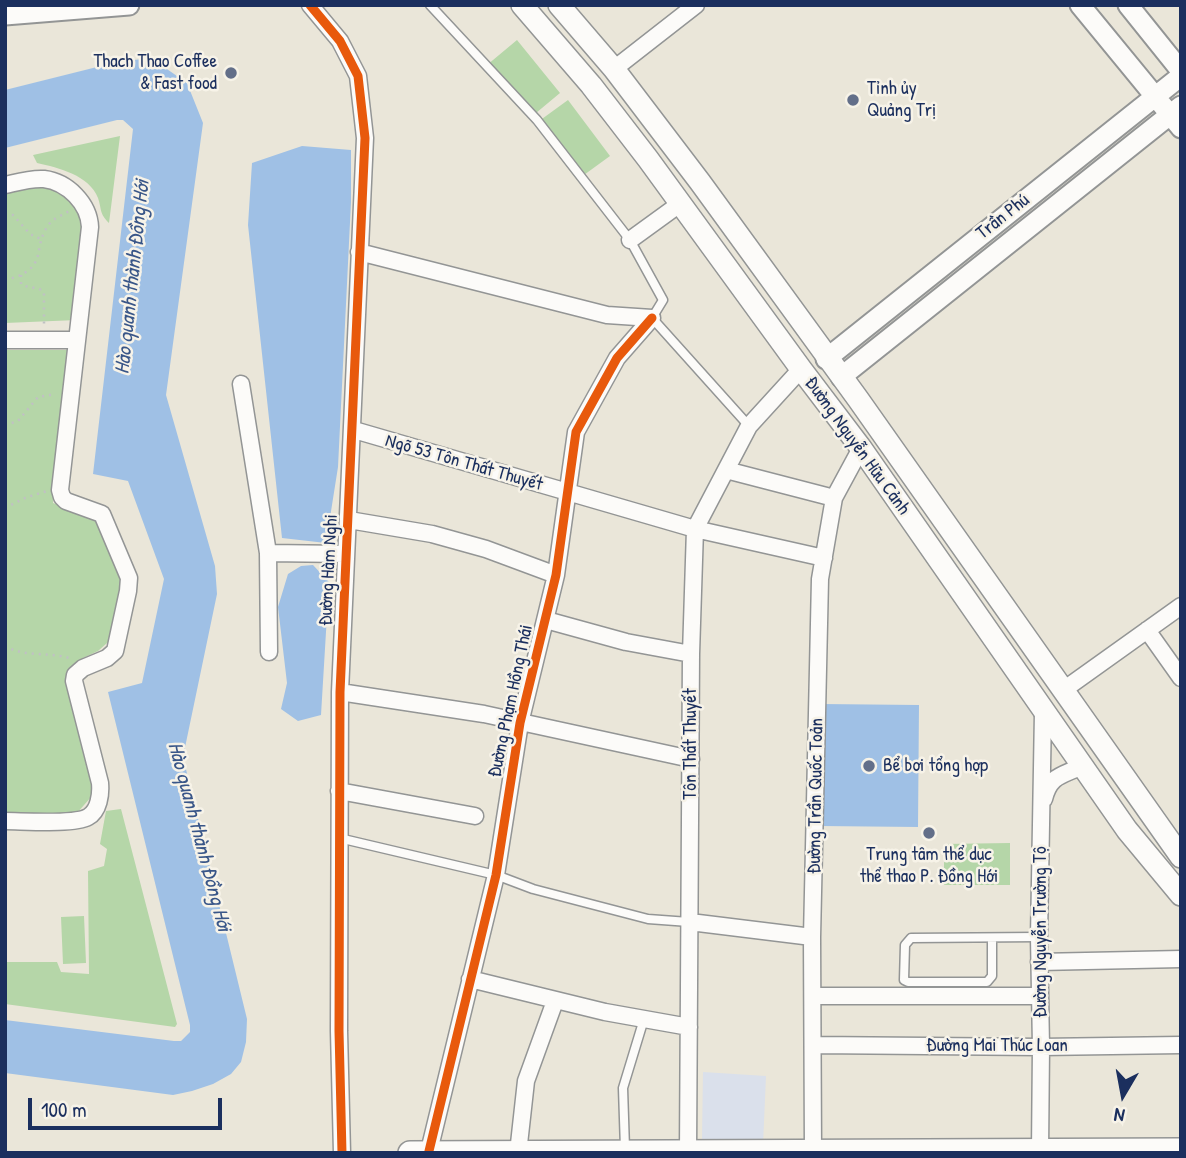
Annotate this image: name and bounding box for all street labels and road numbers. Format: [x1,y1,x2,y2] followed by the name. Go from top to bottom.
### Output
[972,189,1034,245] street label: Trần Phú
[799,373,915,519] street label: Đường Nguyễn Hữu Cảnh
[383,430,545,496] street label: Ngõ 53 Tôn Thất Thuyết
[315,514,343,626] street label: Đường Hàm Nghi
[484,623,538,779] street label: Đường Phạm Hồng Thái
[680,688,702,800] street label: Tôn Thất Thuyết
[803,718,829,874] street label: Đường Trần Quốc Toản
[1030,846,1052,1018] street label: Đường Nguyễn Trường Tộ
[926,1035,1068,1057] street label: Đường Mai Thúc Loan

